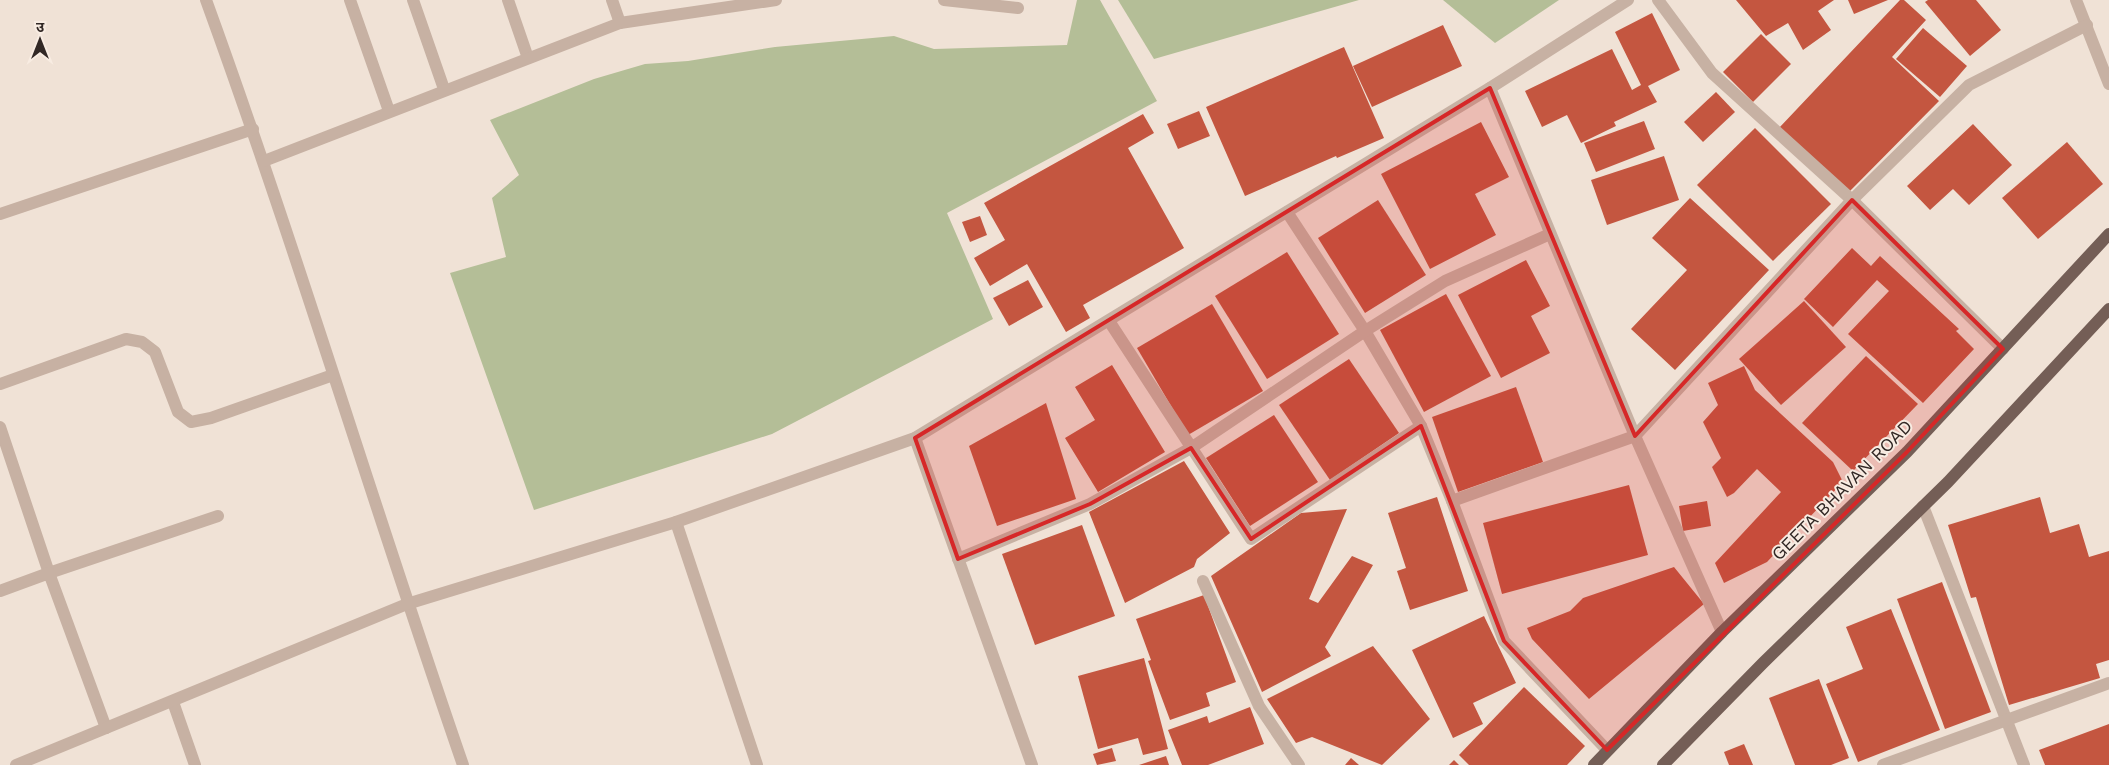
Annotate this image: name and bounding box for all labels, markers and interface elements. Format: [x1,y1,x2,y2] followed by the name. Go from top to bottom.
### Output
[15,15,65,65] north arrow
[36,19,45,35] text: उ
[1767,415,1916,564] street label: GEETA BHAVAN ROAD

